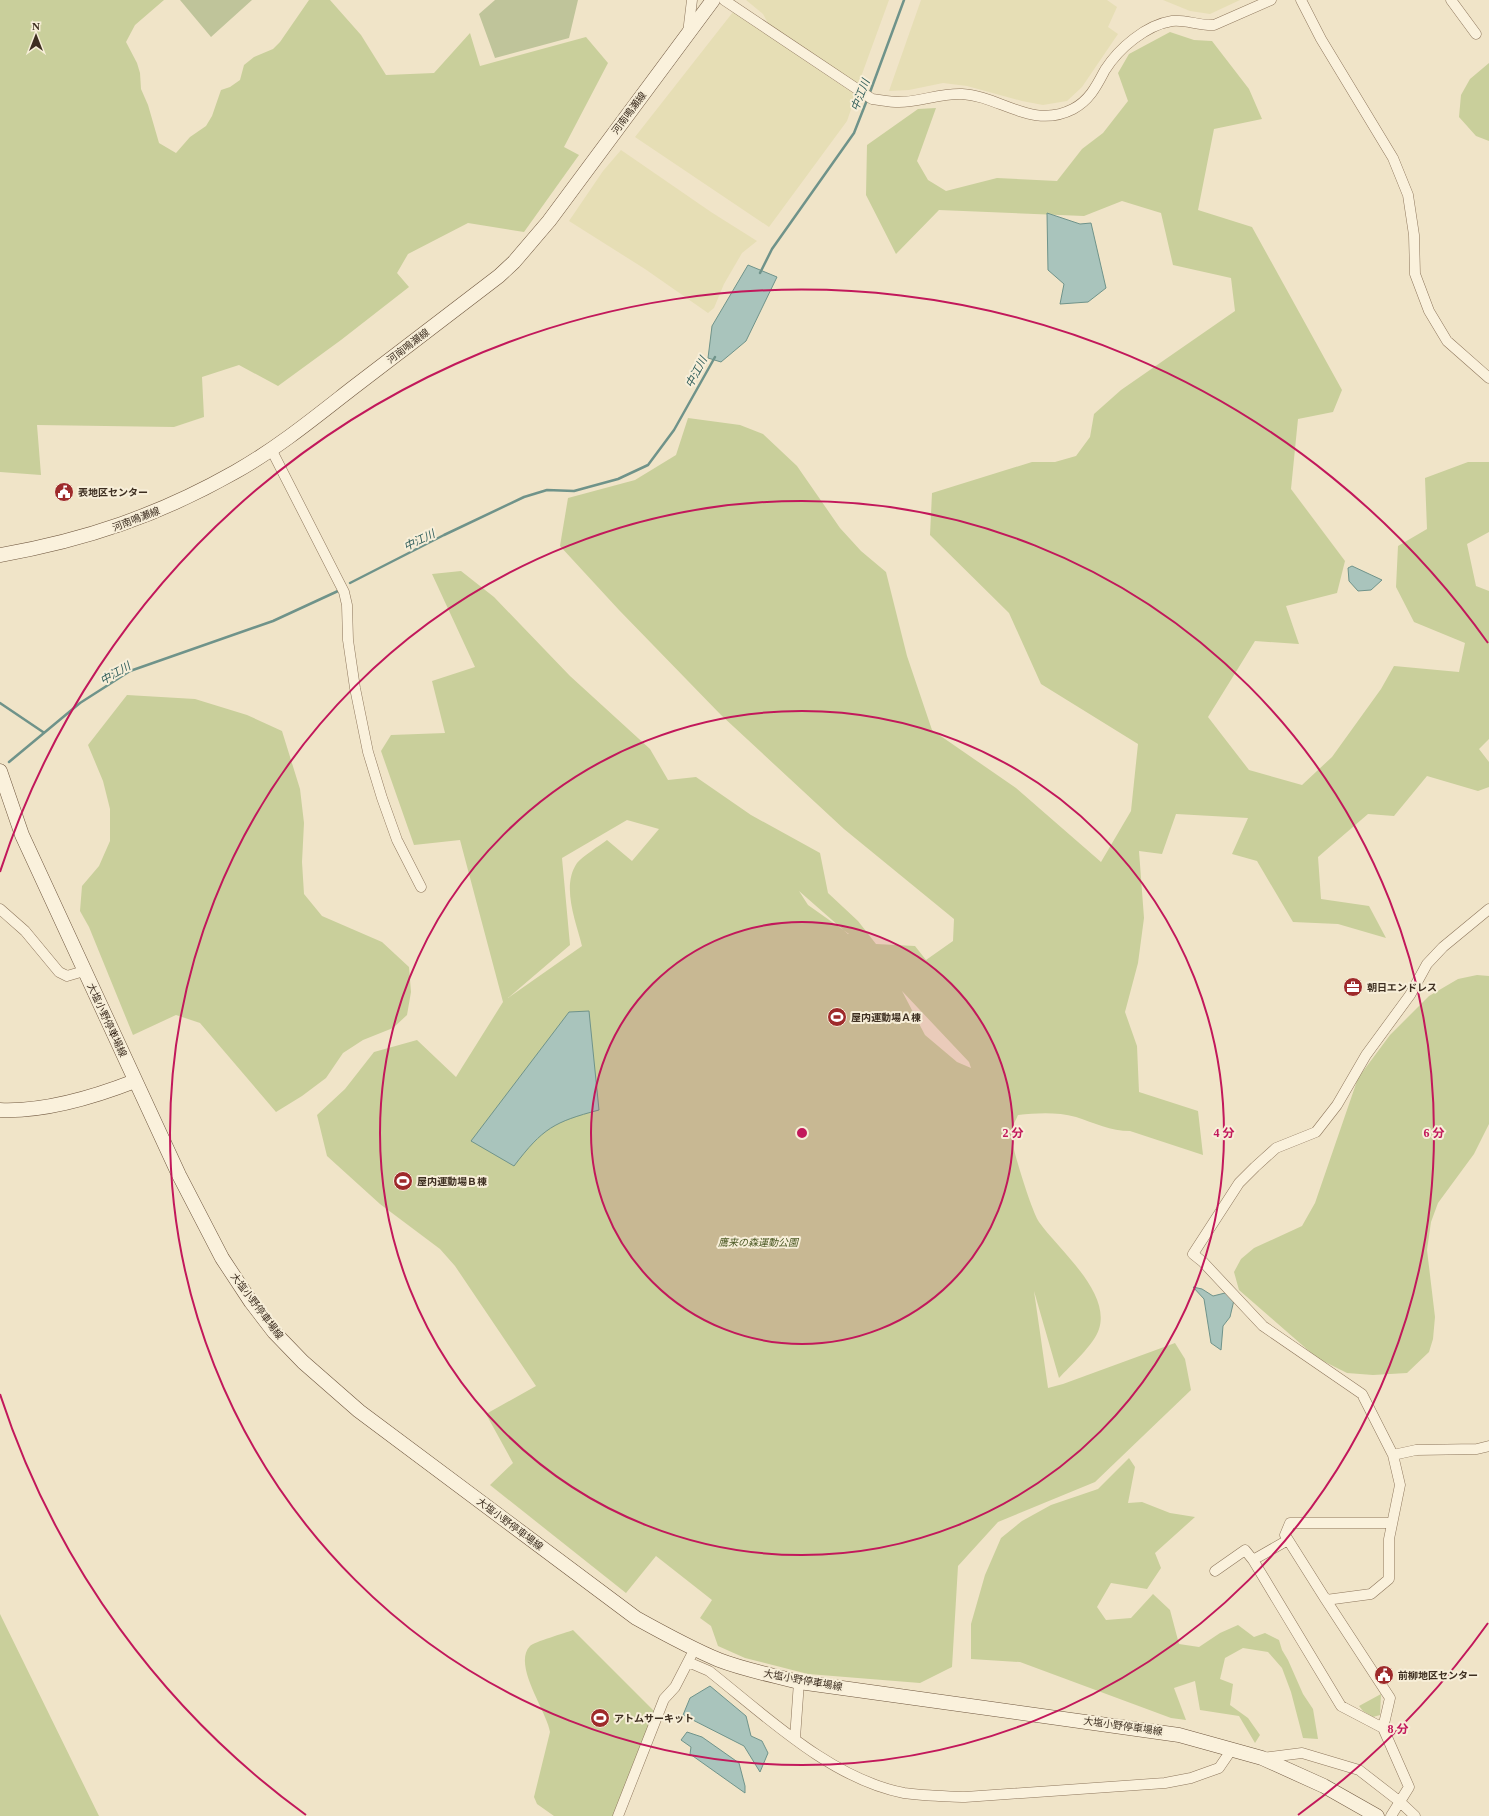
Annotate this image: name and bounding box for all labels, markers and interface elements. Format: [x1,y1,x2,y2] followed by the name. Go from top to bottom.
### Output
[16,16,56,56] north arrow
[32,20,40,32] text: N
[848,77,872,113] water label: 中江川
[610,90,648,136] street label: 河南鳴瀬線
[385,327,431,365] street label: 河南鳴瀬線
[683,354,710,389] water label: 中江川
[53,481,75,503] public building icon: 表地区センター
[78,487,148,498] place label: 表地区センター
[111,505,161,533] street label: 河南鳴瀬線
[402,527,437,553] water label: 中江川
[98,659,133,686] water label: 中江川
[1342,976,1364,998] office icon: 朝日エンドレス
[85,981,129,1059] street label: 大塩小野停車場線
[1367,982,1437,993] place label: 朝日エンドレス
[826,1006,848,1028] sports icon: 屋内運動場Ａ棟
[851,1012,921,1023] place label: 屋内運動場Ａ棟
[795,1126,809,1140] centre of rings
[1002,1126,1024,1140] text: 2 分
[1213,1126,1235,1140] text: 4 分
[1423,1126,1445,1140] text: 6 分
[392,1170,414,1192] sports icon: 屋内運動場Ｂ棟
[417,1176,487,1187] place label: 屋内運動場Ｂ棟
[718,1237,800,1248] park label: 鷹来の森運動公園
[229,1271,285,1341] street label: 大塩小野停車場線
[475,1496,545,1552] street label: 大塩小野停車場線
[1373,1664,1395,1686] public building icon: 前柳地区センター
[763,1668,843,1692] street label: 大塩小野停車場線
[1398,1670,1478,1681] place label: 前柳地区センター
[589,1707,611,1729] sports icon: アトムサーキット
[614,1713,694,1724] place label: アトムサーキット
[1083,1715,1163,1737] street label: 大塩小野停車場線
[1387,1722,1409,1736] text: 8 分

